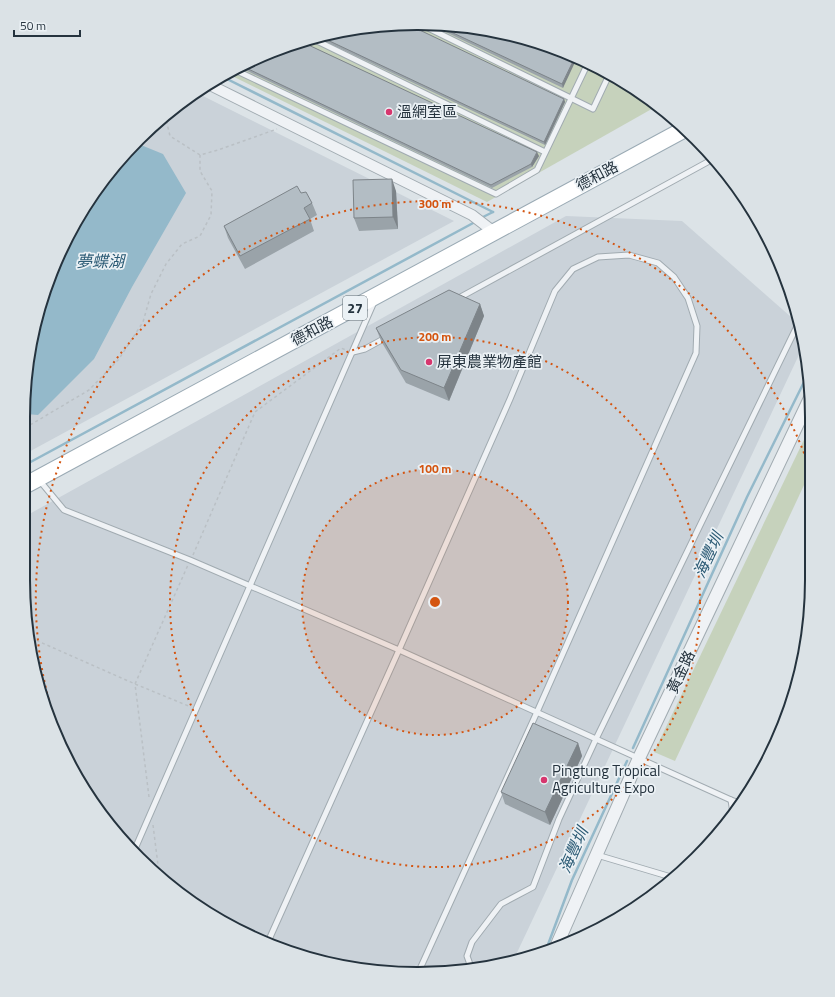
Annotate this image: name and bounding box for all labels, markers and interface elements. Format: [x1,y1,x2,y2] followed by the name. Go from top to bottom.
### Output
[14,12,80,38] scale bar
[20,16,46,35] text: 50 m
[397,100,457,123] place label: 溫網室區
[384,107,394,117] marker: 溫網室區
[571,155,622,196] street label: 德和路
[419,194,451,213] text: 300 m
[76,249,127,273] water label: 夢蝶湖
[343,296,367,320] road number: 27
[286,310,337,351] street label: 德和路
[419,327,451,346] text: 200 m
[437,350,542,373] place label: 屏東農業物產館
[424,357,434,367] marker: 屏東農業物產館
[419,459,451,478] text: 100 m
[687,526,730,582] water label: 海豐圳
[428,595,442,609] centre of rings
[661,647,700,697] street label: 黃金路
[552,759,661,799] place label: Pingtung Tropical Agriculture Expo
[539,775,549,785] marker: Pingtung Tropical Agriculture Expo
[552,821,595,877] water label: 海豐圳

